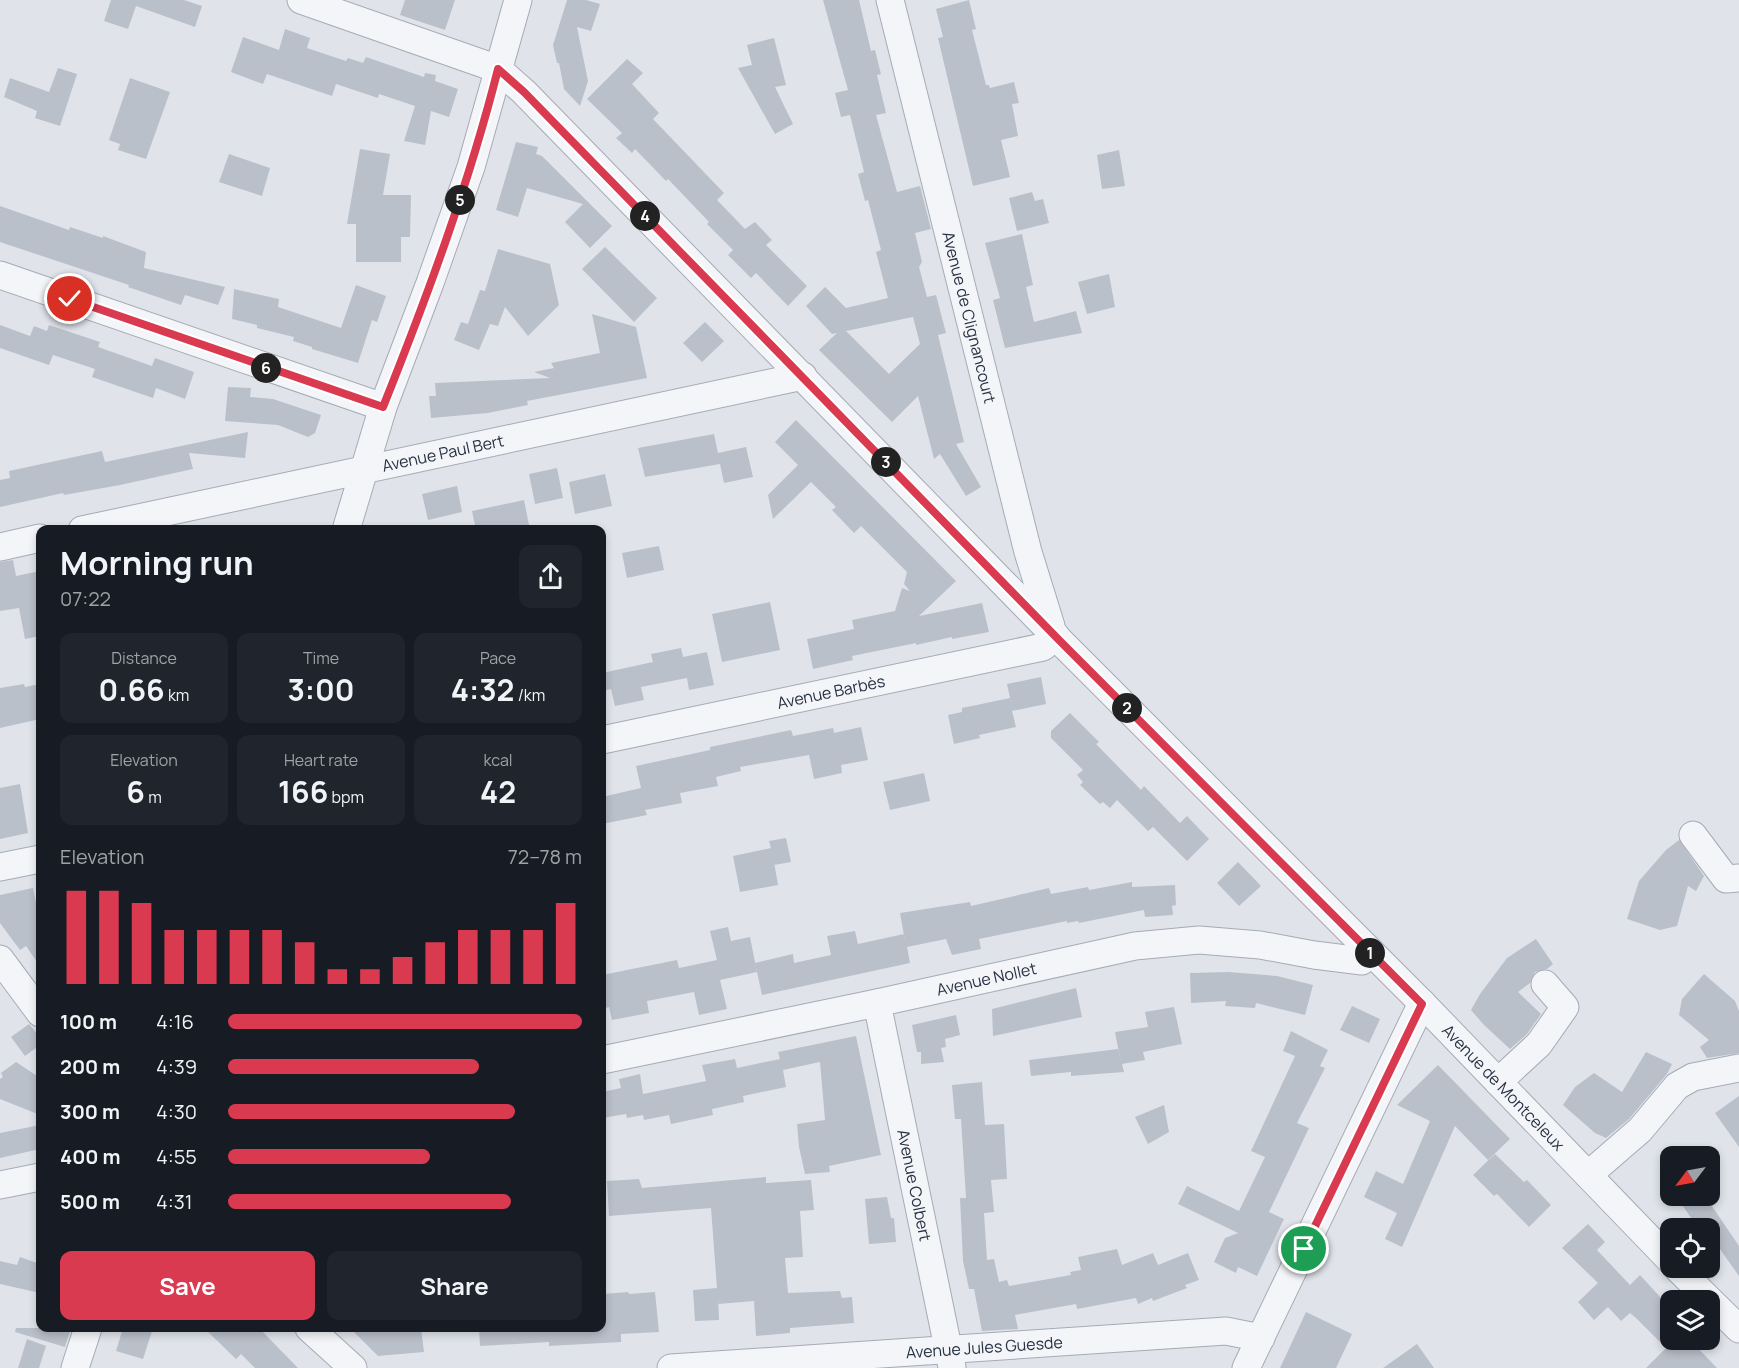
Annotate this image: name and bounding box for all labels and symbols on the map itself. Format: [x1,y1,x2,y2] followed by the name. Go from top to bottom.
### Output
[445,185,475,215] pin: 5
[630,201,660,231] pin: 4
[937,229,1001,405] street label: Avenue de Clignancourt
[44,273,95,324] pin
[251,353,281,383] pin: 6
[380,429,506,477] street label: Avenue Paul Bert
[871,447,901,477] pin: 3
[775,670,887,714] street label: Avenue Barbès
[1112,693,1142,723] pin: 2
[1355,938,1385,968] pin: 1
[934,957,1039,1001] street label: Avenue Nollet
[1437,1019,1570,1156] street label: Avenue de Montceleux
[892,1127,937,1243] street label: Avenue Colbert
[1660,1146,1720,1206] north arrow
[1278,1223,1329,1274] pin
[905,1331,1063,1363] street label: Avenue Jules Guesde

